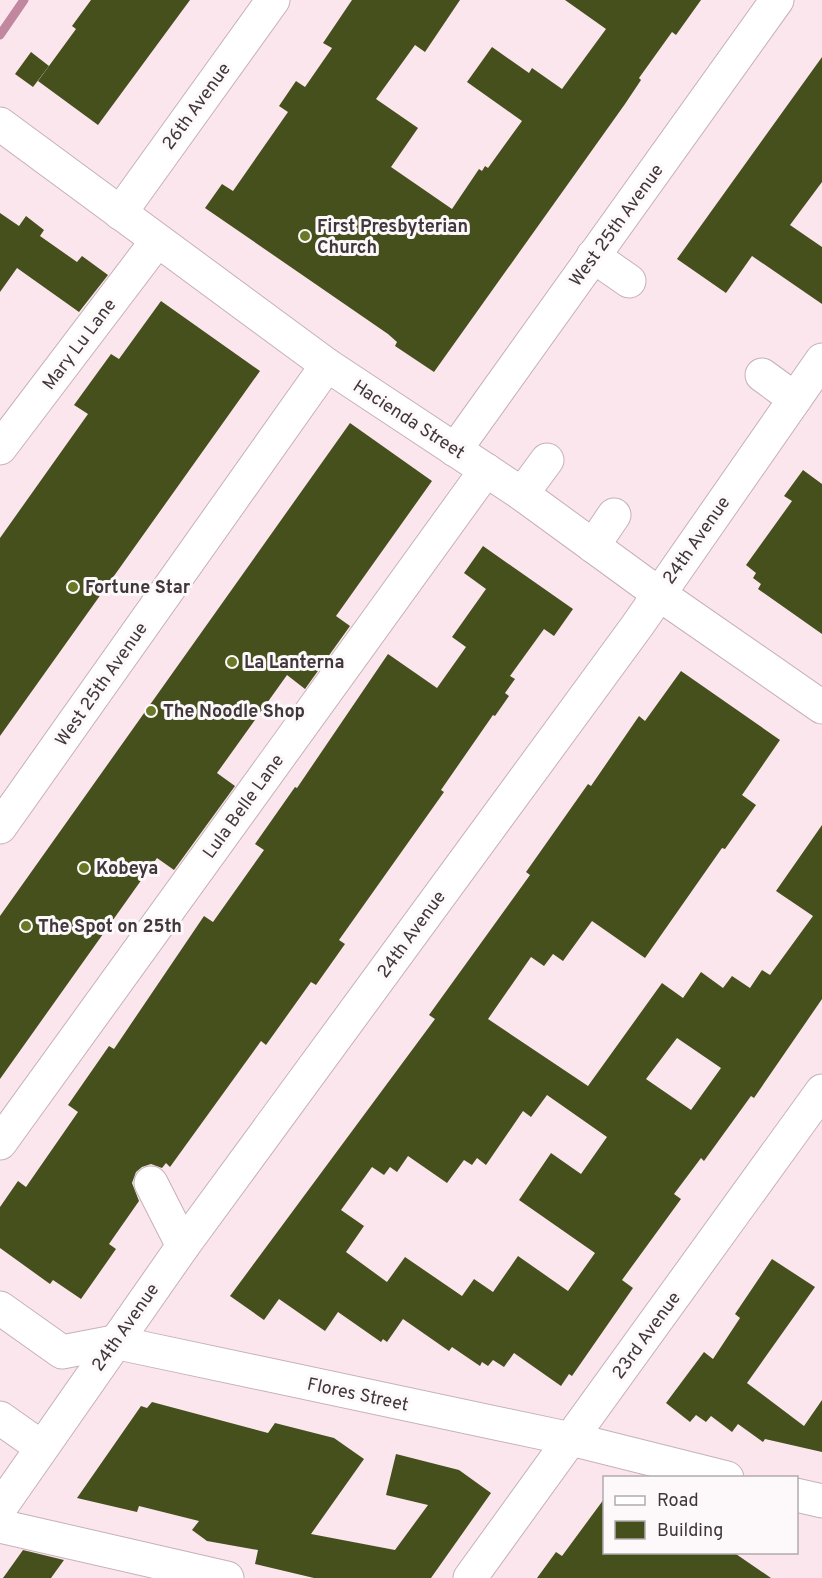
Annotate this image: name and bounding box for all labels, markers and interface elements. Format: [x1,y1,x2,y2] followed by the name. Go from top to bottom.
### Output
[158,59,237,155] street label: 26th Avenue
[565,160,669,292] street label: West 25th Avenue
[317,216,468,260] place label: First Presbyterian Church
[298,229,312,243] marker: First Presbyterian Church
[38,295,122,395] street label: Mary Lu Lane
[348,375,469,465] street label: Hacienda Street
[658,492,736,589] street label: 24th Avenue
[85,577,191,600] place label: Fortune Star
[66,580,80,594] marker: Fortune Star
[51,618,154,751] street label: West 25th Avenue
[244,652,344,675] place label: La Lanterna
[225,655,239,669] marker: La Lanterna
[163,701,305,724] place label: The Noodle Shop
[144,704,158,718] marker: The Noodle Shop
[199,750,290,864] street label: Lula Belle Lane
[96,858,158,881] place label: Kobeya
[77,861,91,875] marker: Kobeya
[373,887,452,983] street label: 24th Avenue
[38,916,182,939] place label: The Spot on 25th
[19,919,33,933] marker: The Spot on 25th
[87,1279,165,1376] street label: 24th Avenue
[608,1288,687,1384] street label: 23rd Avenue
[305,1374,410,1417] street label: Flores Street
[603,1476,798,1554] legend
[657,1490,699,1513] text: Road
[657,1520,723,1543] text: Building

